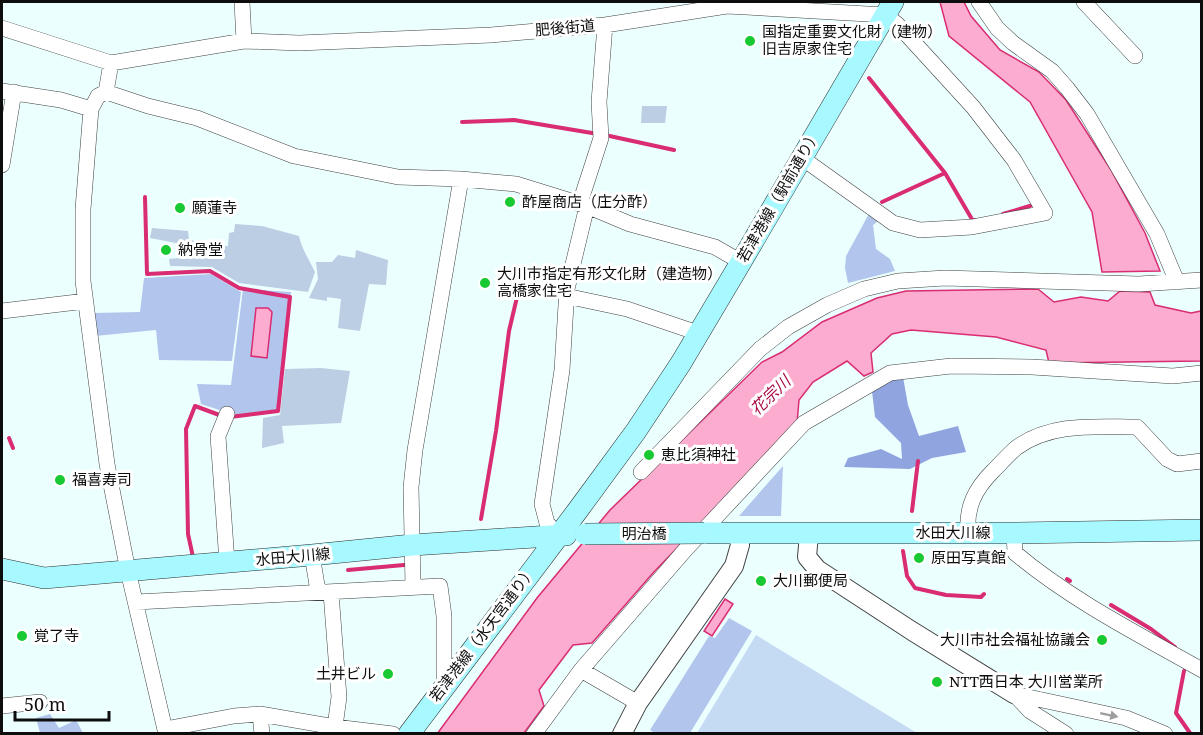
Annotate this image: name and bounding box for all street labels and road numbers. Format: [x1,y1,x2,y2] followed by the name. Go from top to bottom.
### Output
[534,14,596,40] street label: 肥後街道
[732,126,824,265] street label: 若津港線（駅前通り）
[915,522,991,542] street label: 水田大川線
[621,523,667,543] street label: 明治橋
[255,543,331,569] street label: 水田大川線
[425,561,540,705] street label: 若津港線（水天宮通り）

